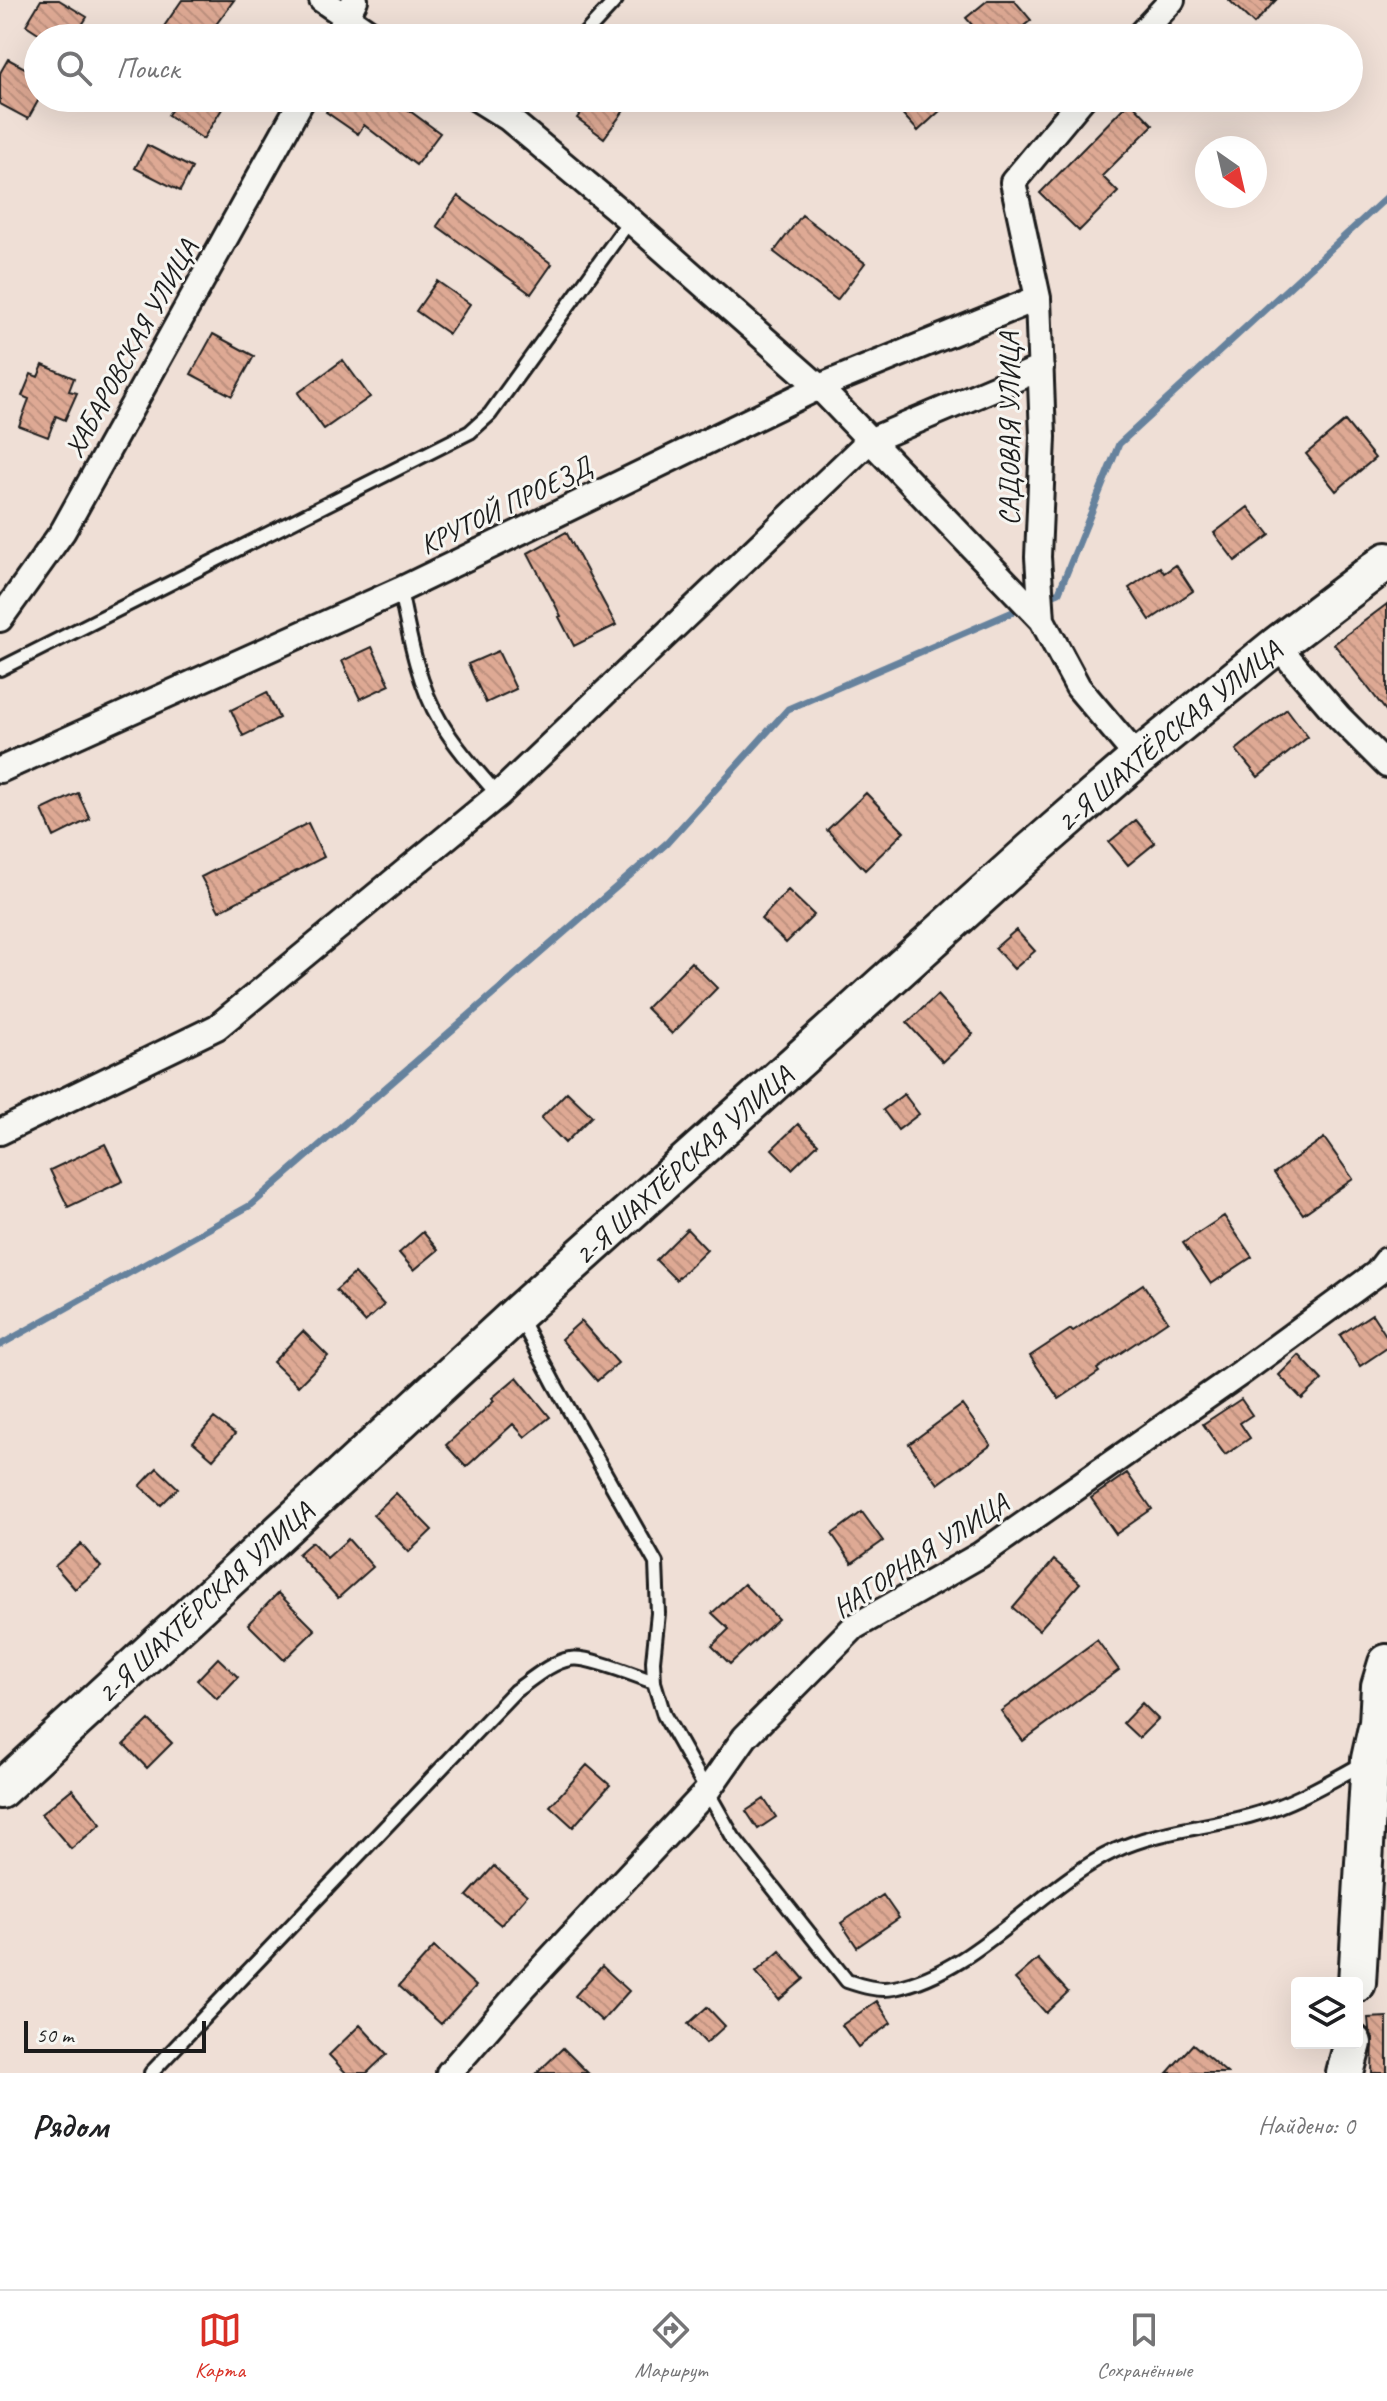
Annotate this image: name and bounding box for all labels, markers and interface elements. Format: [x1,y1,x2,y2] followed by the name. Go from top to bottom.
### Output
[24,24,1363,112] search box
[52,46,96,90] icon: search
[116,49,179,87] text: Поиск
[1195,136,1267,208] north arrow
[56,233,205,463] street label: ХАБАРОВСКАЯ УЛИЦА
[992,331,1027,526] street label: САДОВАЯ УЛИЦА
[414,448,599,562] street label: КРУТОЙ ПРОЕЗД
[1049,632,1289,839] street label: 2-Я ШАХТЁРСКАЯ УЛИЦА
[567,1057,800,1272] street label: 2-Я ШАХТЁРСКАЯ УЛИЦА
[826,1485,1016,1625] street label: НАГОРНАЯ УЛИЦА
[89,1493,321,1710] street label: 2-Я ШАХТЁРСКАЯ УЛИЦА
[1291,1977,1363,2049] map controls
[1291,1977,1363,2049] button: layers
[24,2017,206,2053] scale bar
[36,2021,73,2049] text: 50 m
[32,2104,108,2147] text: Рядом
[1258,2109,1355,2142] text: Найдено: 0
[195,2308,245,2384] tab: Карта
[635,2308,707,2384] tab: Маршрут
[1097,2308,1192,2384] tab: Сохранённые

